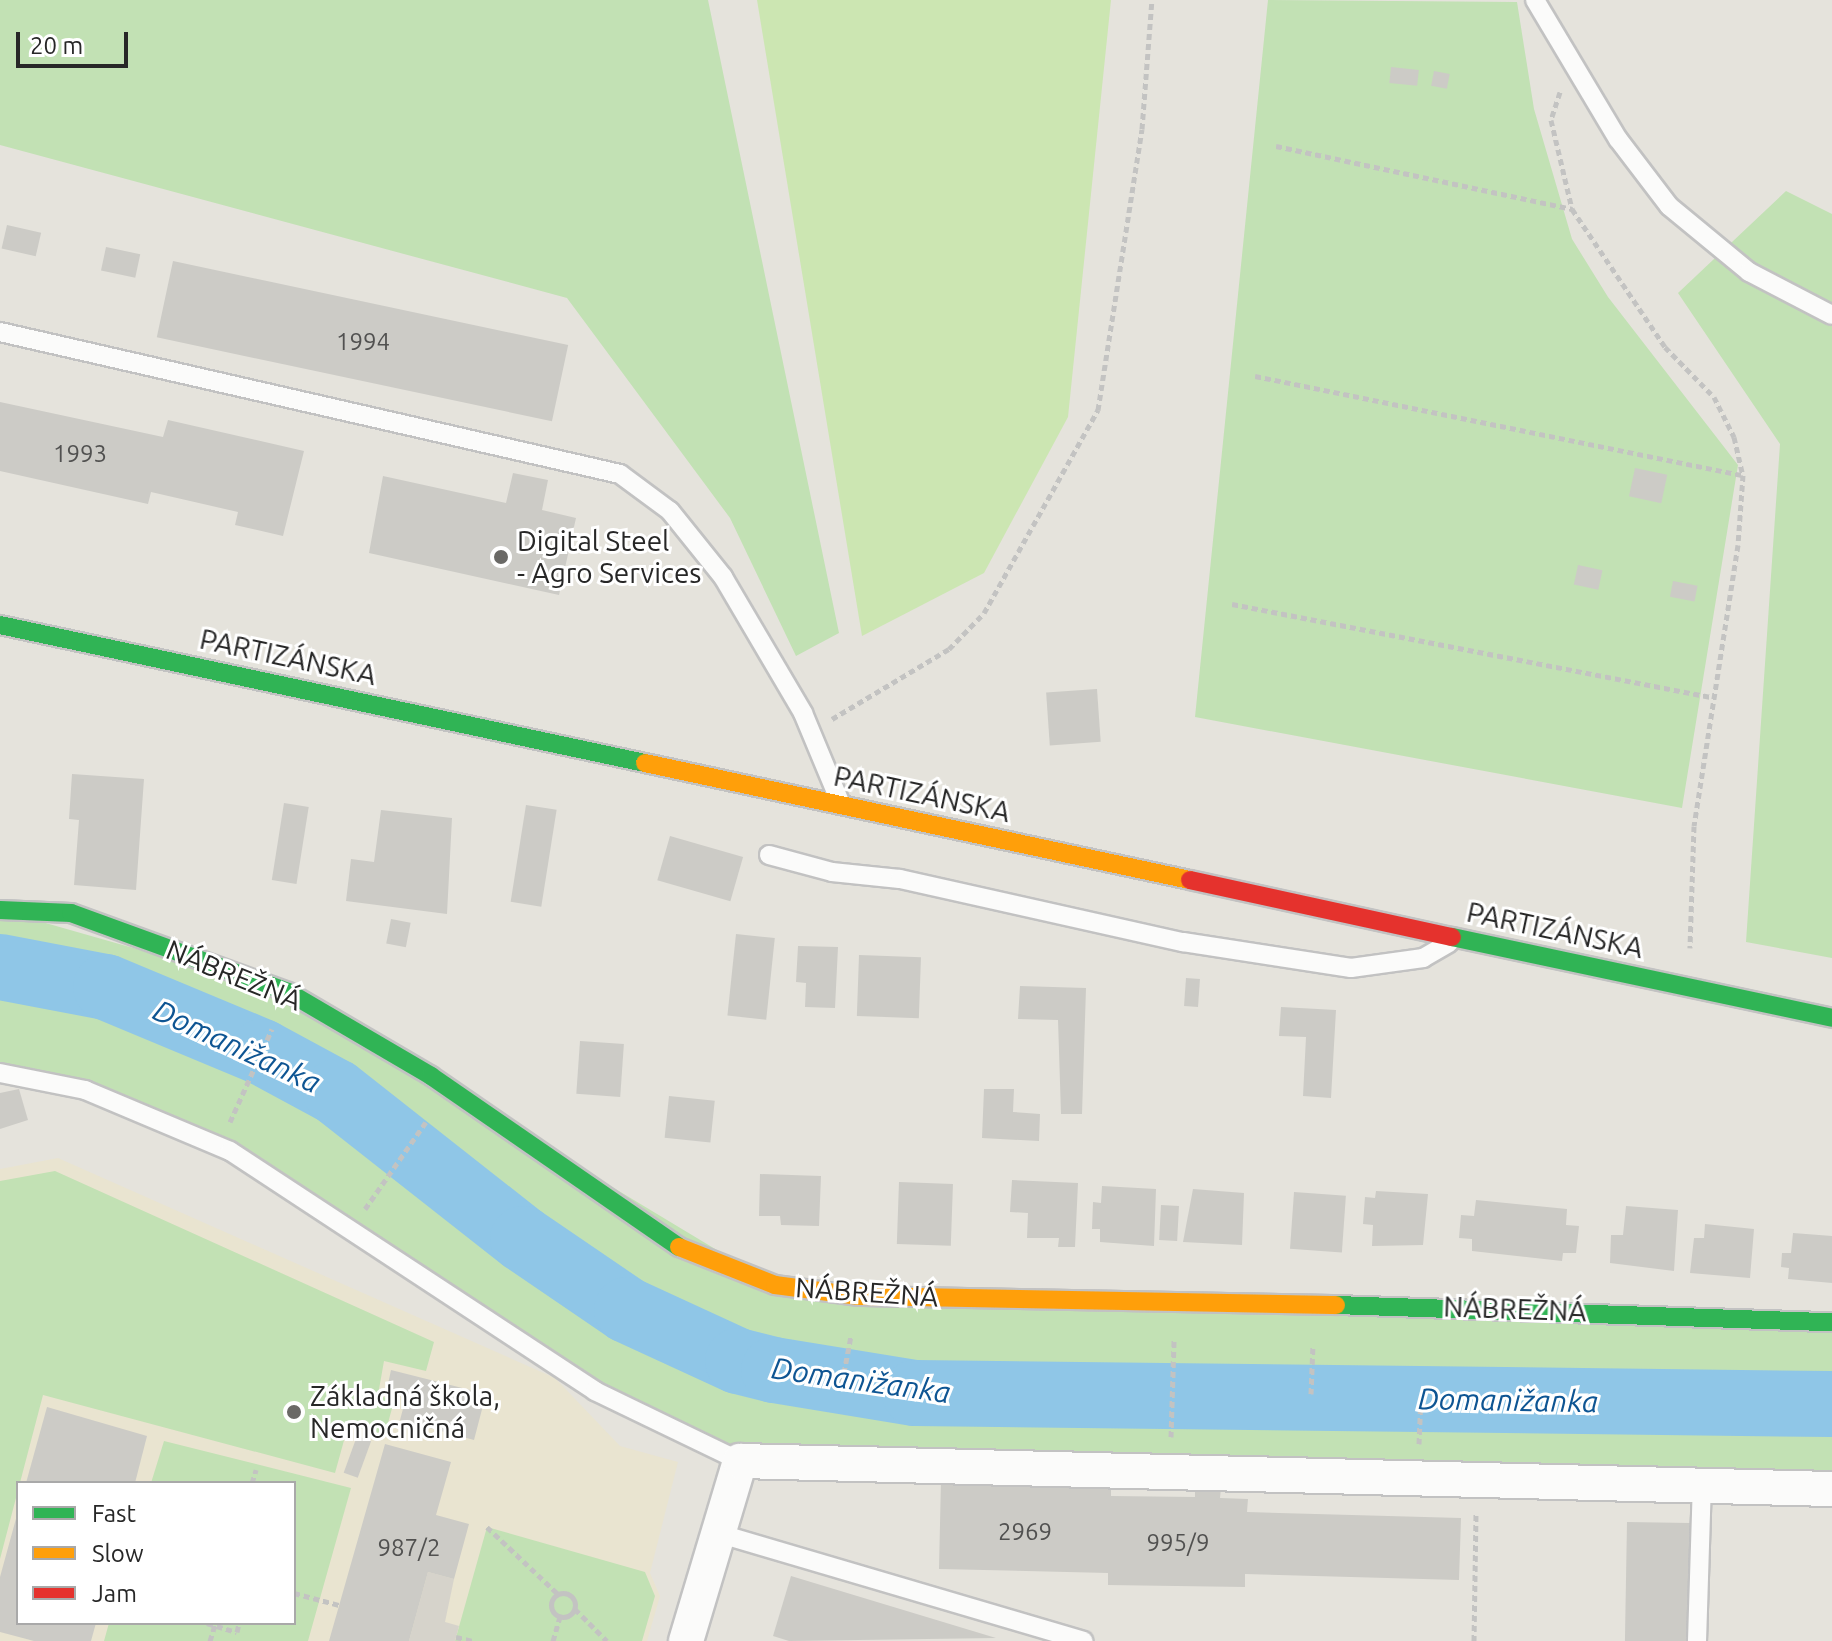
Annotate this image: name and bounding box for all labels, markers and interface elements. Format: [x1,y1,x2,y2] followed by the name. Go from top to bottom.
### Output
[20,16,132,66] scale bar
[30,32,83,59] text: 20 m
[336,328,390,356] house number: 1994
[53,440,107,468] house number: 1993
[517,524,702,590] place label: Digital Steel - Agro Services
[492,548,510,566] marker: Digital Steel - Agro Services
[197,622,379,692] street label: PARTIZÁNSKA
[831,759,1013,829] street label: PARTIZÁNSKA
[1464,895,1646,965] street label: PARTIZÁNSKA
[161,933,307,1017] street label: NÁBREŽNÁ
[148,992,326,1100] water label: Domanižanka
[794,1270,940,1314] street label: NÁBREŽNÁ
[1443,1290,1587,1328] street label: NÁBREŽNÁ
[769,1350,953,1410] water label: Domanižanka
[310,1379,500,1445] place label: Základná škola, Nemocničná
[1418,1380,1598,1420] water label: Domanižanka
[285,1403,303,1421] marker: Základná škola, Nemocničná
[16,1481,296,1625] legend
[92,1500,136,1527] text: Fast
[998,1518,1052,1546] house number: 2969
[1147,1529,1209,1557] house number: 995/9
[378,1534,440,1562] house number: 987/2
[92,1540,144,1567] text: Slow
[92,1580,137,1607] text: Jam

